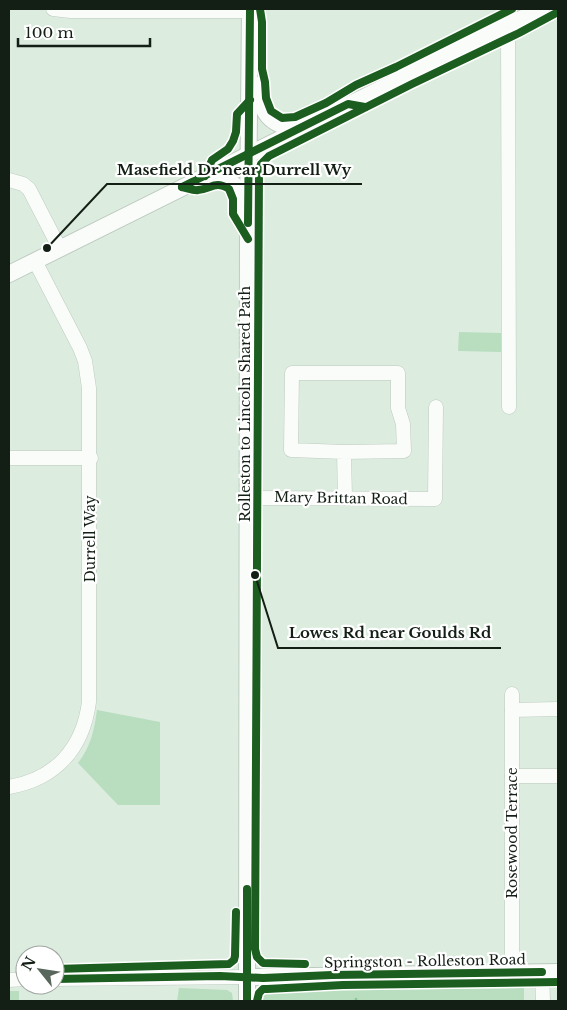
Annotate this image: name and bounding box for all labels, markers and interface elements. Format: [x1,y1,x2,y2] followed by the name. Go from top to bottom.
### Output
[18,15,150,47] scale bar
[25,23,74,42] text: 100 m
[107,154,362,184] callout: Masefield Dr near Durrell Wy
[117,160,351,179] text: Masefield Dr near Durrell Wy
[236,286,254,522] street label: Rolleston to Lincoln Shared Path
[274,488,409,508] street label: Mary Brittan Road
[81,495,99,583] street label: Durrell Way
[278,618,501,648] callout: Lowes Rd near Goulds Rd
[289,623,492,642] text: Lowes Rd near Goulds Rd
[503,767,521,899] street label: Rosewood Terrace
[15,945,65,995] north arrow
[324,950,527,972] street label: Springston - Rolleston Road
[18,953,40,974] text: N

